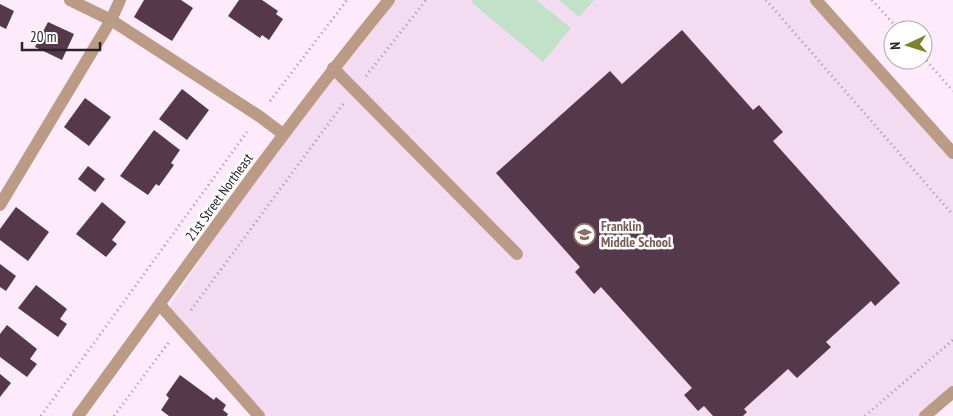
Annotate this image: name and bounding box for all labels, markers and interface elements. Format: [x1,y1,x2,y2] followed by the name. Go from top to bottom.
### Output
[22,20,100,52] scale bar
[883,20,933,70] north arrow
[30,27,56,46] text: 20 m
[886,42,904,50] text: N
[181,150,257,244] street label: 21st Street Northeast
[601,217,672,251] place label: Franklin Middle School
[573,222,597,246] school or university icon: Franklin Middle School

